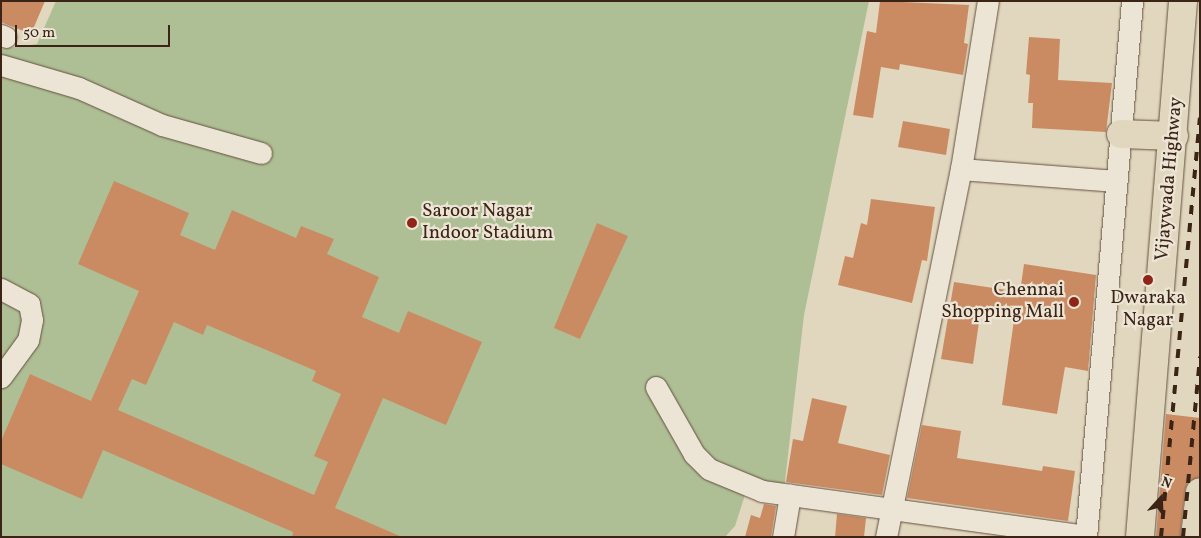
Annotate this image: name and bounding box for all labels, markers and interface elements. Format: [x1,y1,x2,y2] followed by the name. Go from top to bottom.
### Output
[18,15,172,47] scale bar
[23,23,55,44] text: 50 m
[1151,96,1189,262] street label: Vijaywada Highway
[422,201,553,245] place label: Saroor Nagar Indoor Stadium
[406,217,418,229] marker: Saroor Nagar Indoor Stadium
[1142,274,1154,286] marker: Dwaraka Nagar
[941,280,1064,324] place label: Chennai Shopping Mall
[1110,288,1186,332] place label: Dwaraka Nagar
[1068,296,1080,308] marker: Chennai Shopping Mall
[1136,473,1186,523] north arrow
[1158,473,1174,494] text: N

